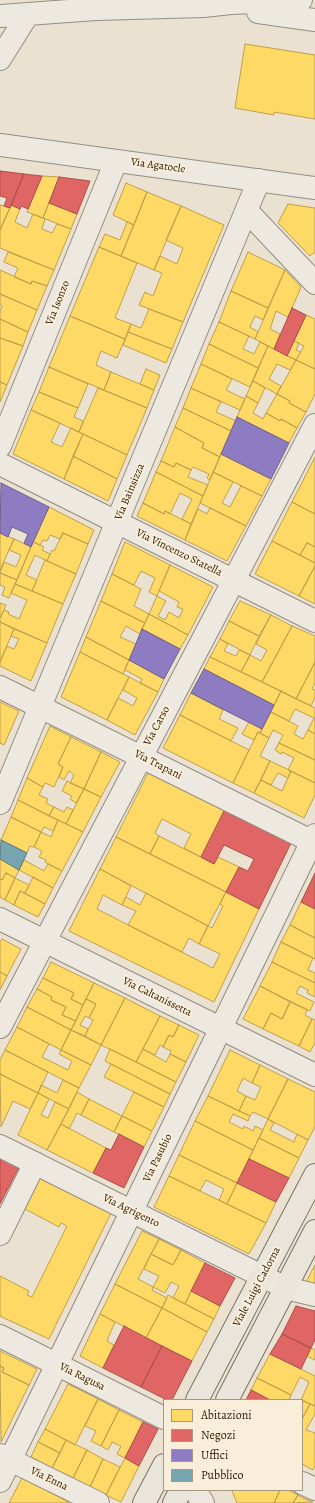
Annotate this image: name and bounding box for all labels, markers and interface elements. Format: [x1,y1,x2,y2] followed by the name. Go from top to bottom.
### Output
[130,156,186,176] street label: Via Agatocle
[43,279,73,327] street label: Via Isonzo
[112,462,148,522] street label: Via Bainsizza
[134,526,224,580] street label: Via Vincenzo Statella
[141,704,173,748] street label: Via Carso
[132,747,184,783] street label: Via Trapani
[120,975,194,1019] street label: Via Caltanissetta
[141,1132,175,1184] street label: Via Pasubio
[100,1192,162,1230] street label: Via Agrigento
[230,1245,284,1329] street label: Viale Luigi Cadorna
[57,1360,107,1394] street label: Via Ragusa
[163,1399,303,1491] legend
[201,1407,252,1423] text: Abitazioni
[201,1427,236,1443] text: Negozi
[201,1447,228,1463] text: Uffici
[28,1464,70,1494] street label: Via Enna
[201,1467,244,1483] text: Pubblico

